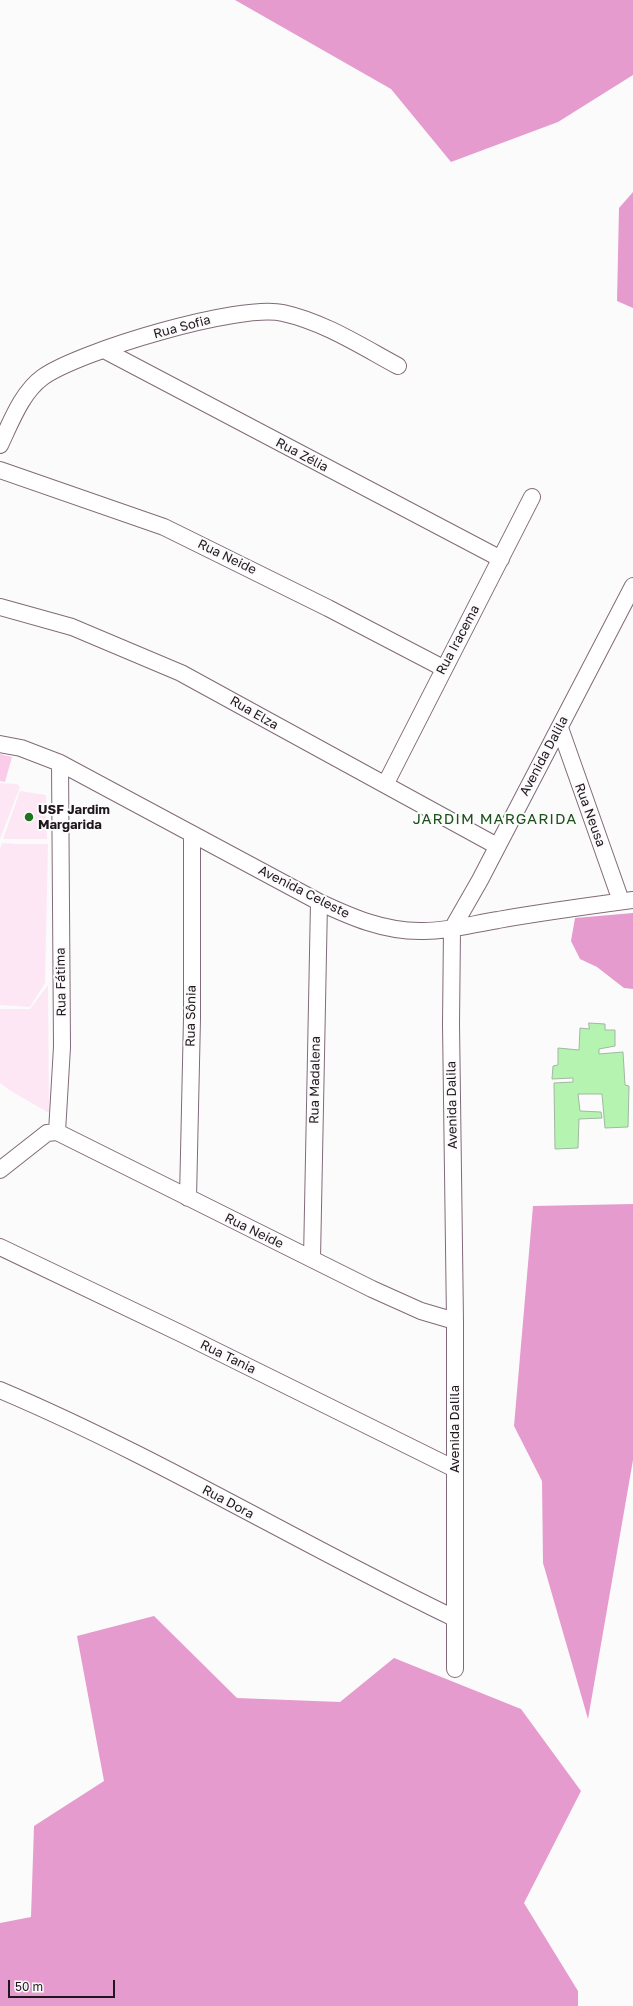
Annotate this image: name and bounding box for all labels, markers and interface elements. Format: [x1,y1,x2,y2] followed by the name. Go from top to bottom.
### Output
[152,312,212,342] street label: Rua Sofia
[273,435,331,475] street label: Rua Zélia
[195,536,259,578] street label: Rua Neide
[433,602,483,678] street label: Rua Iracema
[227,693,281,733] street label: Rua Elza
[516,713,572,799] street label: Avenida Dalila
[571,781,609,849] street label: Rua Neusa
[38,802,110,833] place label: USF Jardim Margarida
[413,810,577,828] district label: JARDIM MARGARIDA
[23,811,35,823] marker: USF Jardim Margarida
[256,862,352,922] street label: Avenida Celeste
[53,947,69,1017] street label: Rua Fátima
[183,985,199,1047] street label: Rua Sônia
[306,1036,324,1124] street label: Rua Madalena
[443,1061,461,1149] street label: Avenida Dalila
[222,1210,286,1252] street label: Rua Neide
[198,1337,258,1377] street label: Rua Tania
[447,1385,463,1473] street label: Avenida Dalila
[200,1482,256,1522] street label: Rua Dora
[10,1972,117,1998] scale bar
[15,1979,43,1994] text: 50 m

